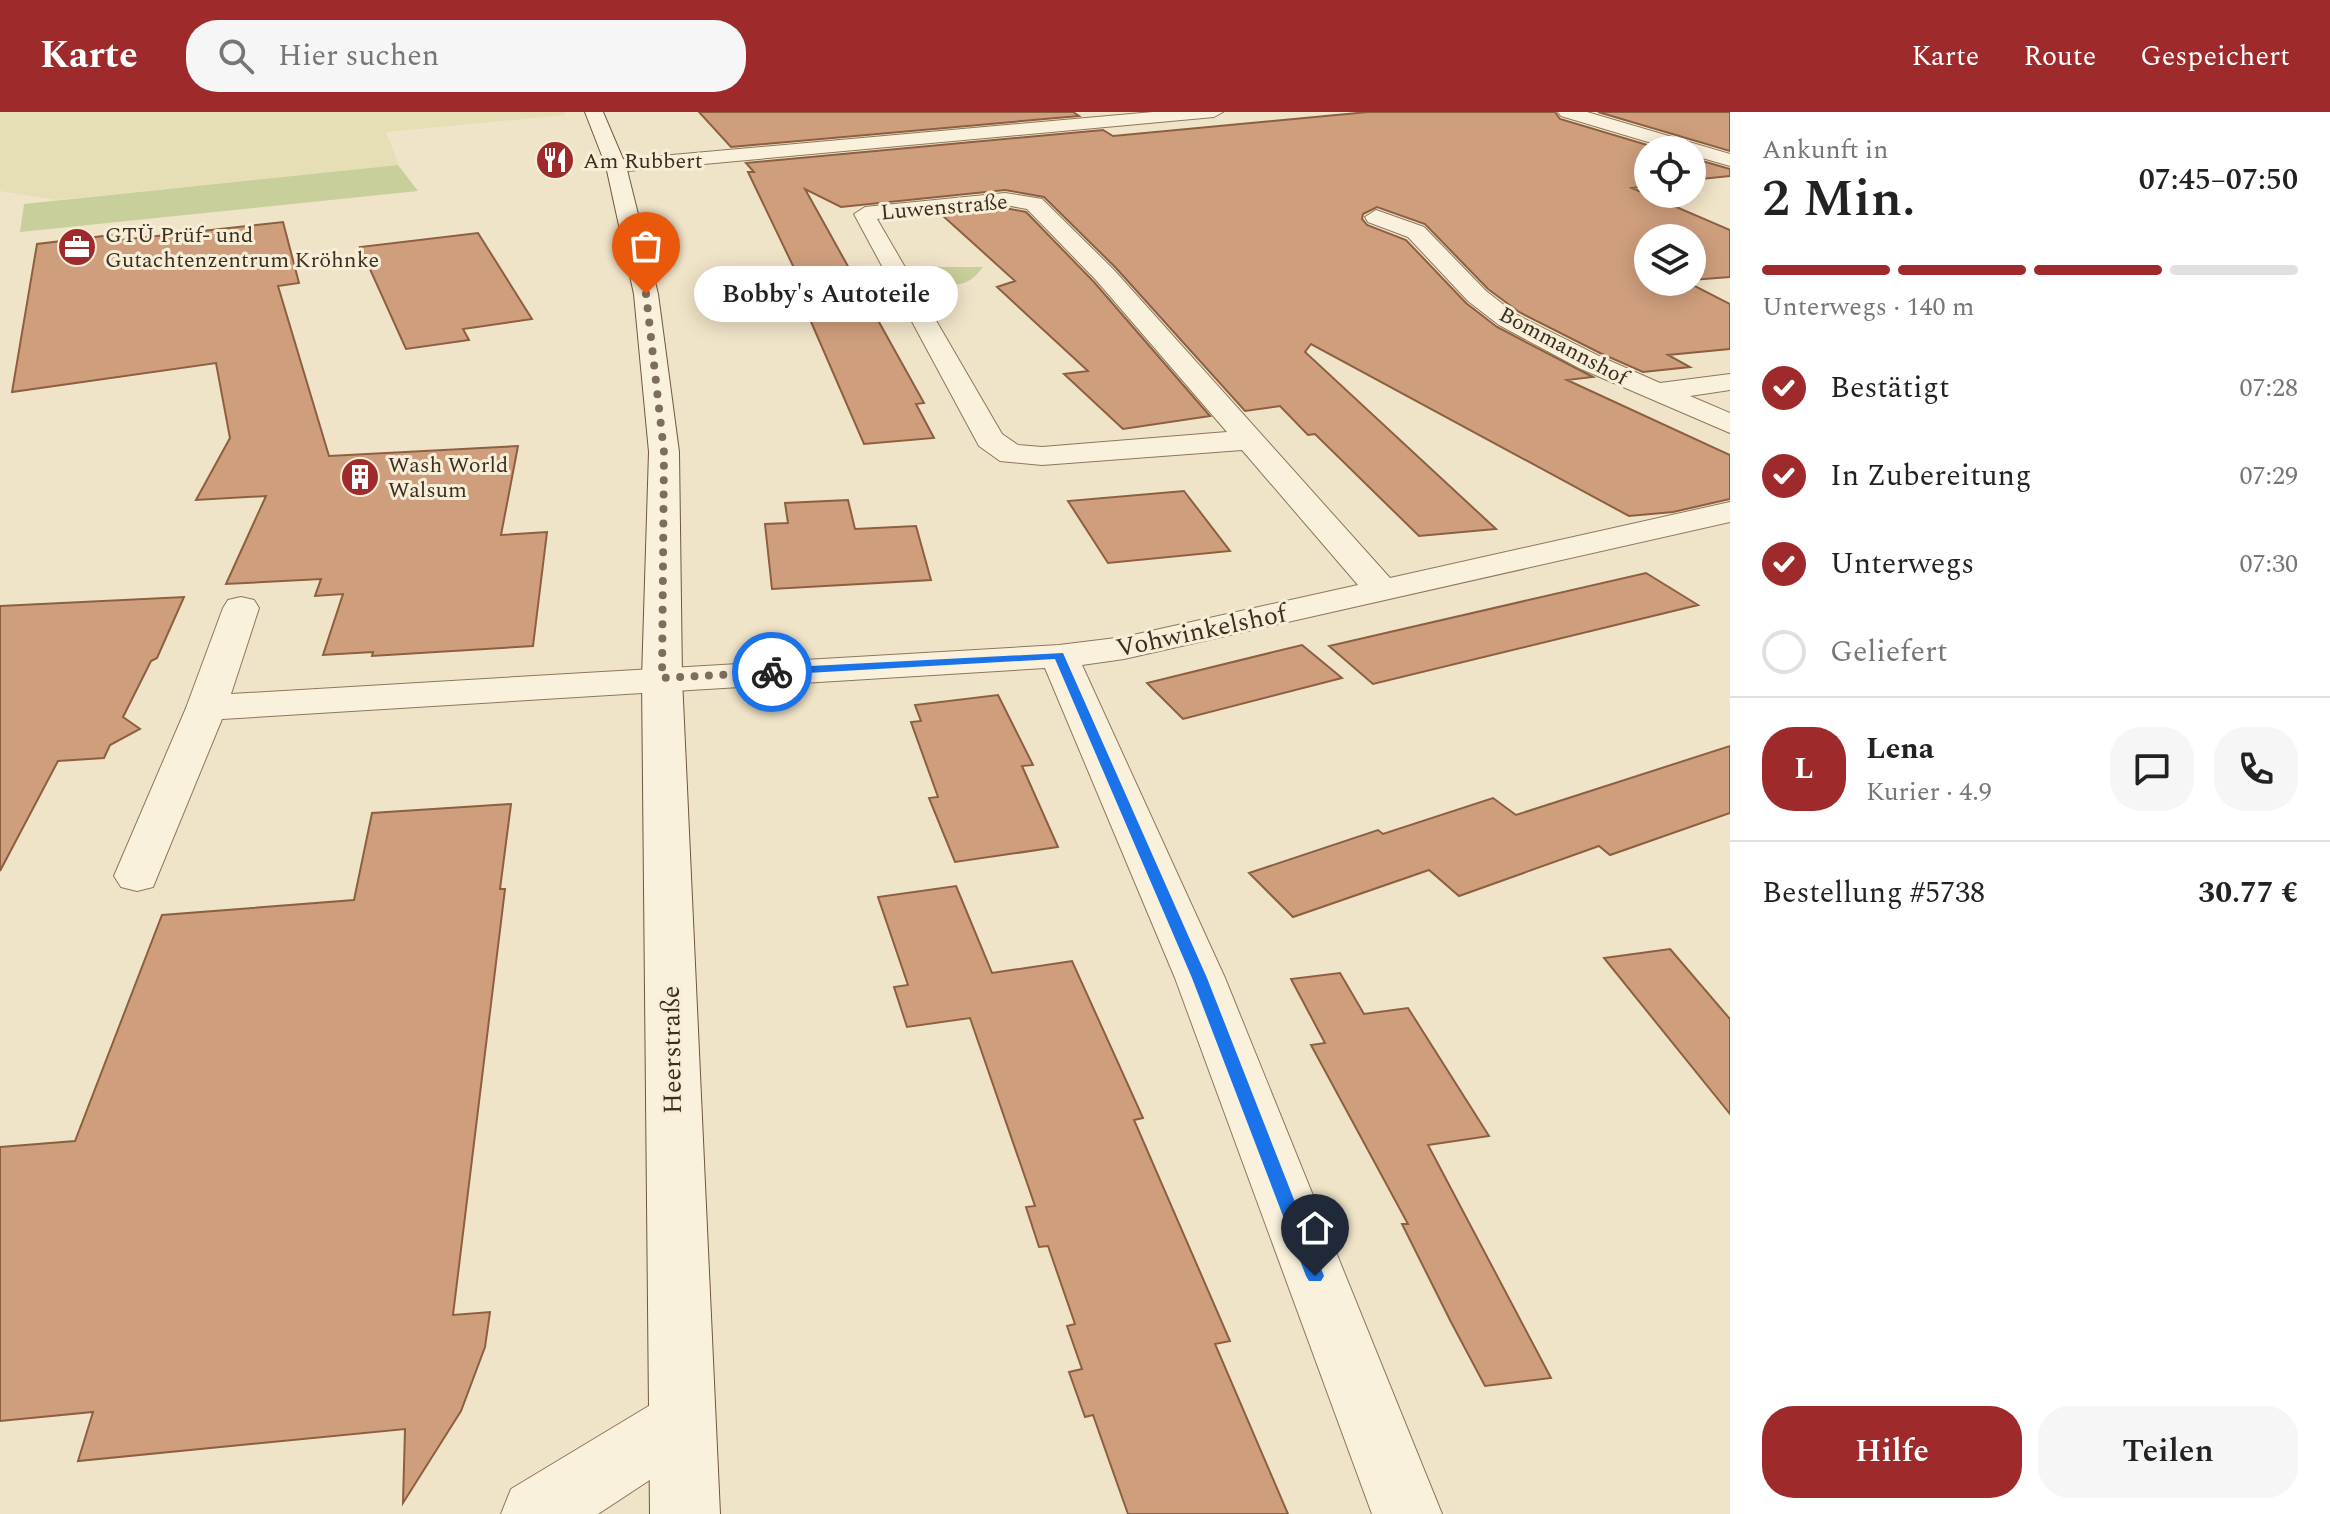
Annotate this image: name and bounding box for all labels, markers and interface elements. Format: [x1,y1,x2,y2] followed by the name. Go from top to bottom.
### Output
[186,20,746,92] search box
[40,27,138,85] text: Karte
[278,33,439,79] text: Hier suchen
[214,34,258,78] icon: search
[1912,35,1979,78] text: Karte
[2023,35,2096,78] text: Route
[2140,35,2290,78] text: Gespeichert
[1762,130,1888,170] text: Ankunft in
[1634,136,1706,296] map controls
[1634,136,1706,208] button: locate
[534,139,576,181] restaurant icon: Am Rubbert
[583,145,703,178] place label: Am Rubbert
[2139,157,2298,203] text: 07:45–07:50
[1762,160,1916,239] text: 2 Min.
[879,186,1009,229] street label: Luwenstraße
[612,212,680,294] pin
[105,219,379,277] place label: GTÜ Prüf- und Gutachtenzentrum Kröhnke
[624,224,668,268] icon: bag
[1634,224,1706,296] button: layers
[56,226,98,268] office icon: GTÜ Prüf- und Gutachtenzentrum Kröhnke
[694,266,958,322] callout: Bobby's Autoteile
[722,274,930,314] text: Bobby's Autoteile
[1762,287,1974,327] text: Unterwegs · 140 m
[1493,298,1635,395] street label: Bommannshof
[1830,365,1950,411] text: Bestätigt
[1762,366,1806,410] icon: check
[2239,368,2298,408] text: 07:28
[388,449,508,507] place label: Wash World Walsum
[1830,453,2031,499] text: In Zubereitung
[1762,454,1806,498] icon: check
[339,456,381,498] building icon: Wash World Walsum
[2239,456,2298,496] text: 07:29
[1830,541,1974,587] text: Unterwegs
[1762,542,1806,586] icon: check
[2239,544,2298,584] text: 07:30
[1112,593,1292,669] street label: Vohwinkelshof
[1830,629,1948,675] text: Geliefert
[732,632,812,712] courier
[750,650,794,694] icon: bike
[1866,726,1934,772] text: Lena
[2110,727,2194,811] button: chat
[2214,727,2298,811] button: phone
[1794,746,1814,792] text: L
[1866,772,1992,812] text: Kurier · 4.9
[1762,870,1985,916] text: Bestellung #5738
[2198,870,2298,916] text: 30.77 €
[651,985,693,1115] street label: Heerstraße
[1281,1194,1349,1276] pin
[1293,1206,1337,1250] icon: home
[1762,1406,2022,1498] button: Hilfe
[2038,1406,2298,1498] button: Teilen

